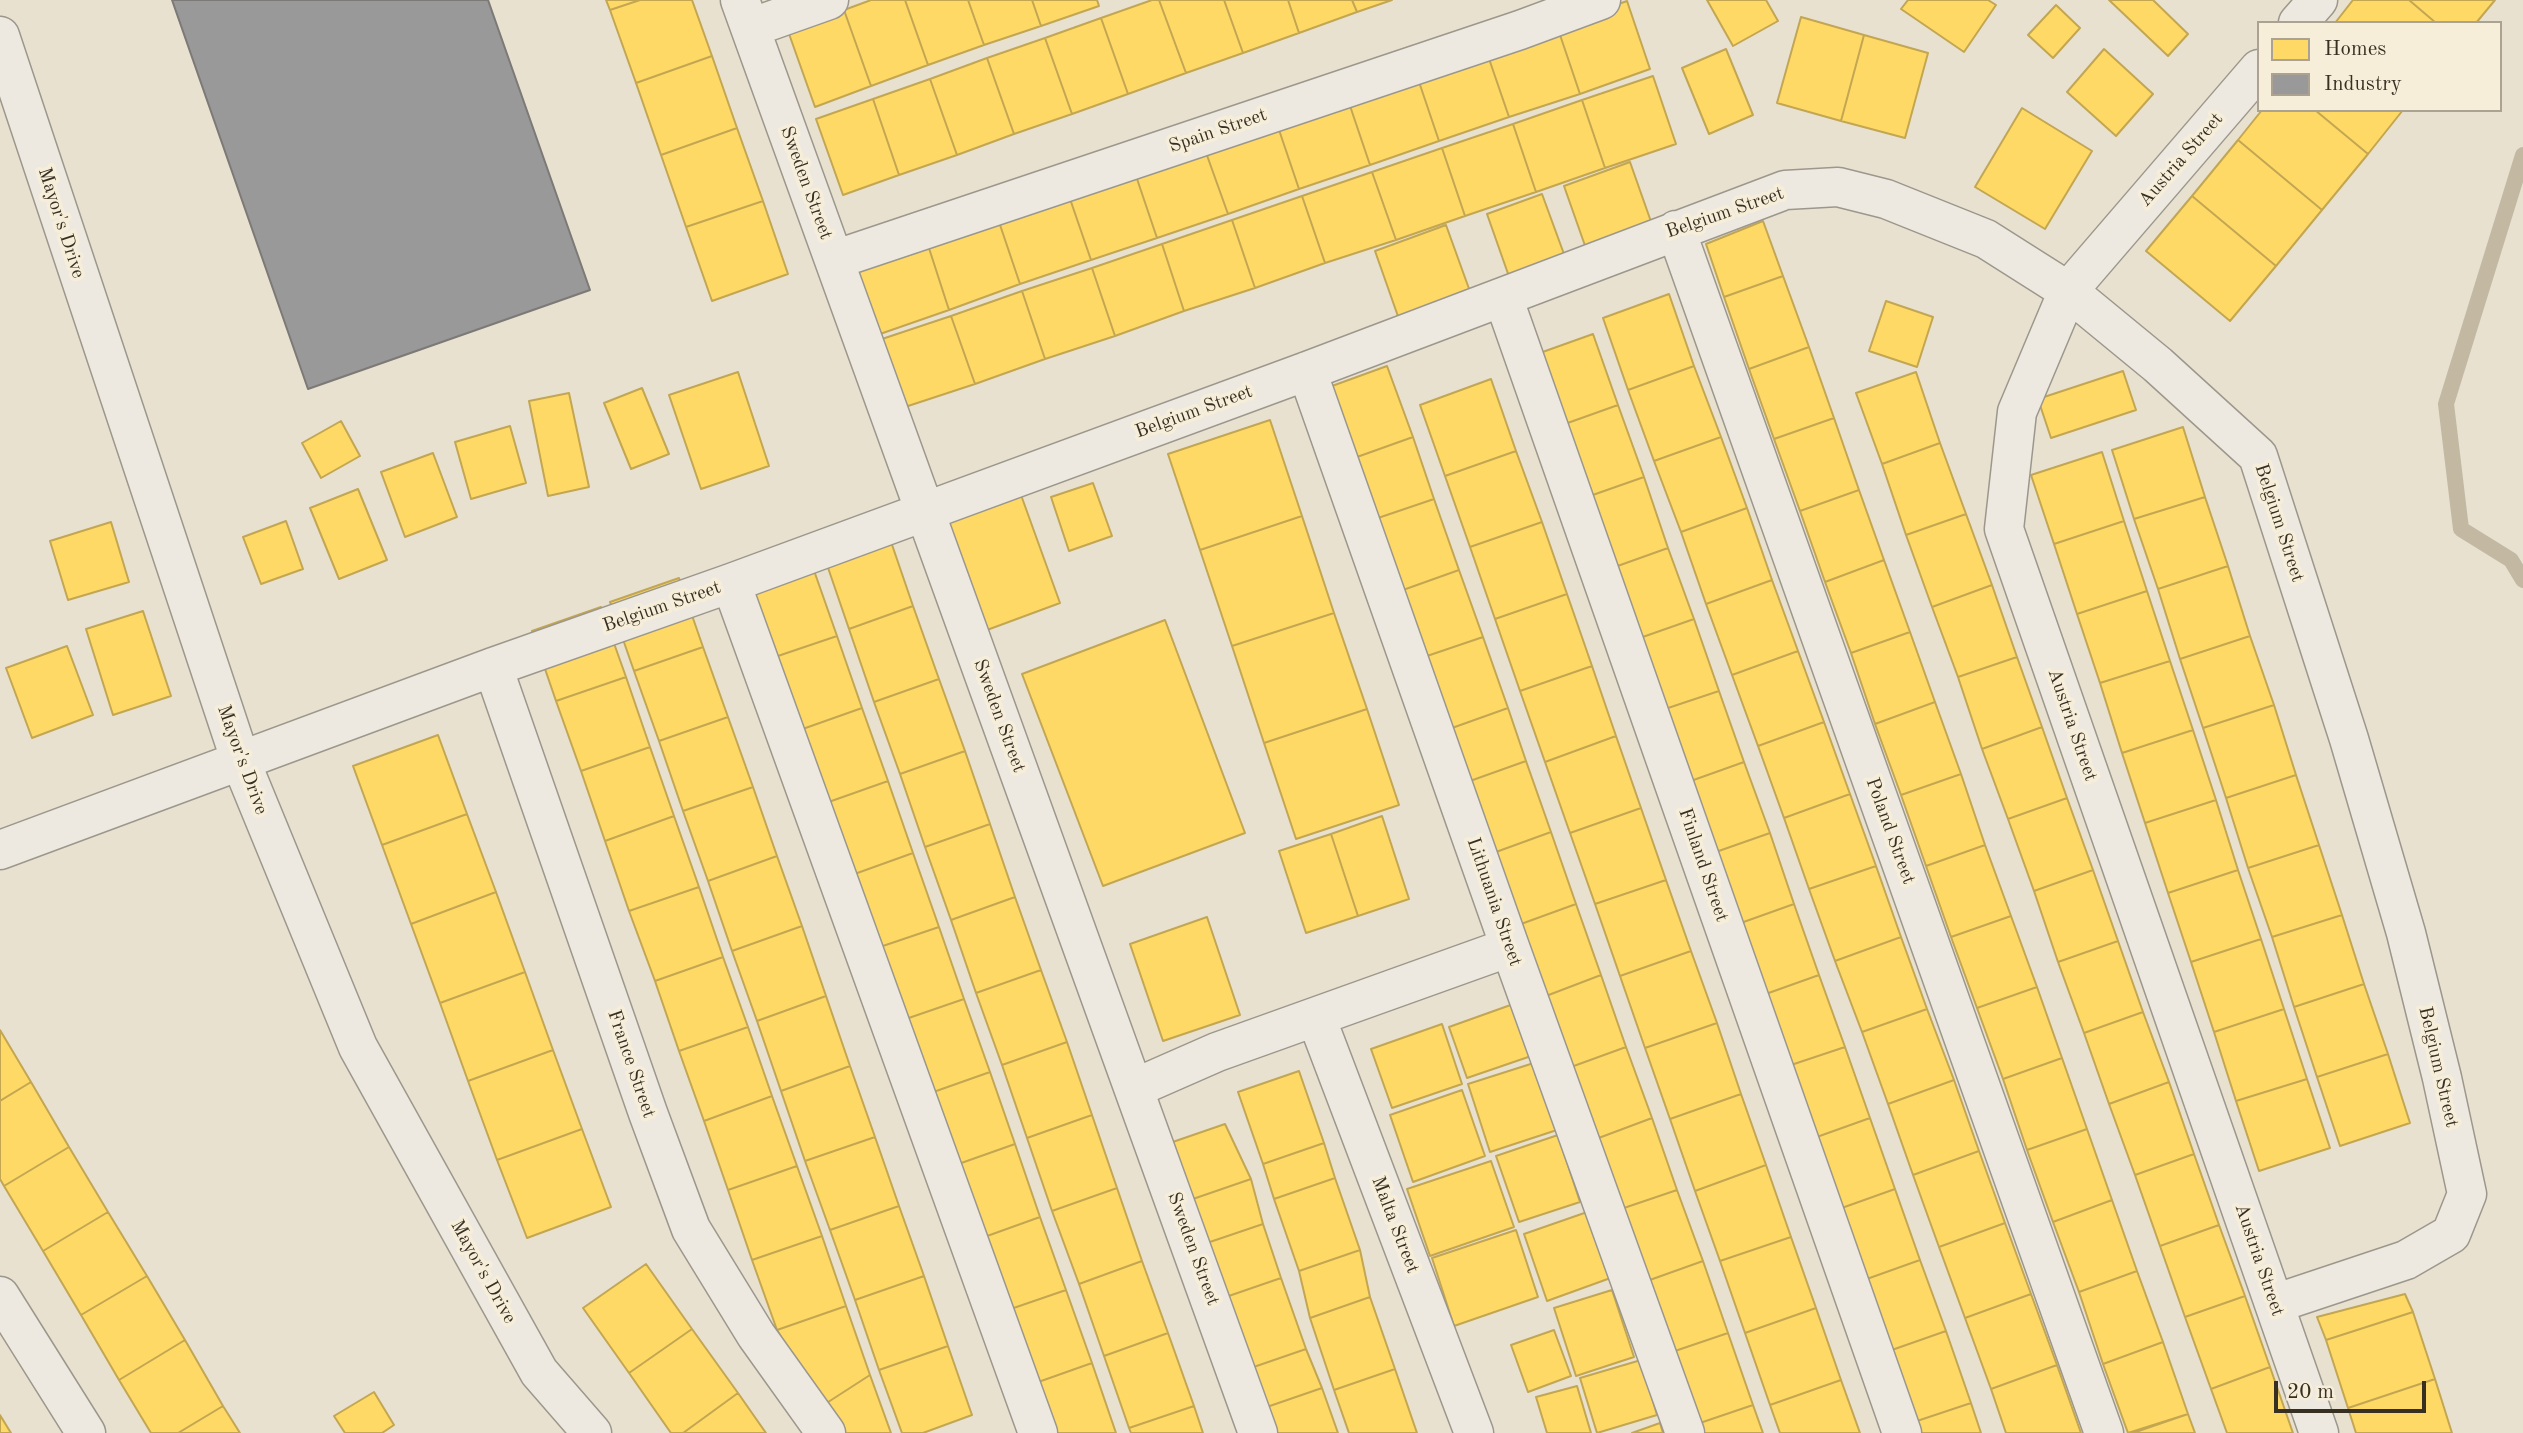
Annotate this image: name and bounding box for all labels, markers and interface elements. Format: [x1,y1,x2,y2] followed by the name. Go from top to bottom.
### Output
[2257,21,2502,112] legend
[2324,39,2386,60] text: Homes
[2324,74,2402,95] text: Industry
[1166,104,1270,158] street label: Spain Street
[2134,108,2228,212] street label: Austria Street
[775,123,837,243] street label: Sweden Street
[32,165,90,281] street label: Mayor's Drive
[1663,182,1787,244] street label: Belgium Street
[1132,380,1256,444] street label: Belgium Street
[2249,461,2309,585] street label: Belgium Street
[600,576,724,638] street label: Belgium Street
[968,656,1030,776] street label: Sweden Street
[2042,666,2102,784] street label: Austria Street
[212,702,272,818] street label: Mayor's Drive
[1860,775,1920,887] street label: Poland Street
[1673,805,1733,925] street label: Finland Street
[1461,835,1527,969] street label: Lithuania Street
[2413,1004,2463,1130] street label: Belgium Street
[602,1007,660,1121] street label: France Street
[1366,1173,1424,1277] street label: Malta Street
[1162,1189,1224,1309] street label: Sweden Street
[2229,1201,2289,1319] street label: Austria Street
[445,1216,521,1328] street label: Mayor's Drive
[2278,1366,2430,1410] scale bar
[2287,1382,2334,1403] text: 20 m

